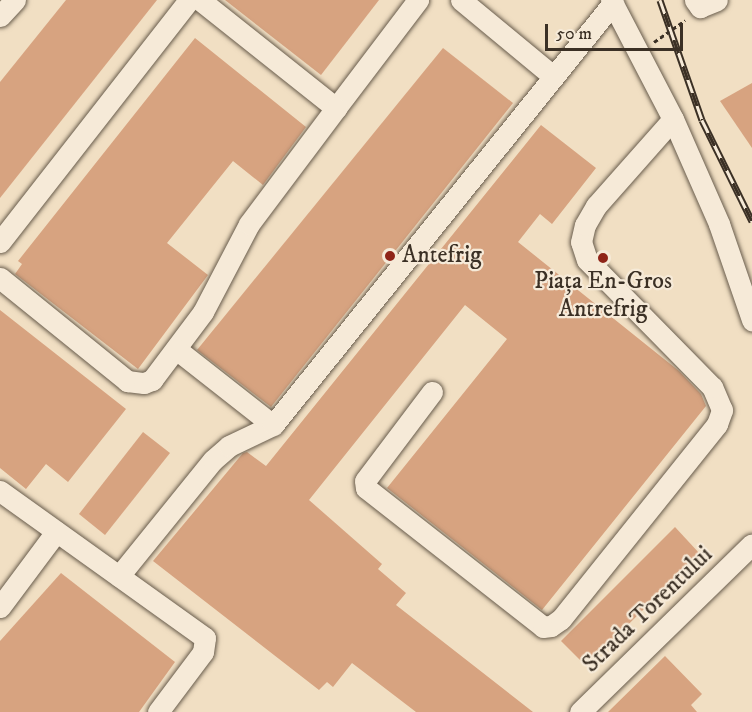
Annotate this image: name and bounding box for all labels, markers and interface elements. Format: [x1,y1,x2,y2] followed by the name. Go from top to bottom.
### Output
[548,12,686,50] scale bar
[556,23,592,45] text: 50 m
[402,242,482,270] place label: Antefrig
[383,249,397,263] marker: Antefrig
[596,251,610,265] marker: Piața En-Gros Antrefrig
[534,268,672,324] place label: Piața En-Gros Antrefrig
[577,541,719,679] street label: Strada Torentului

